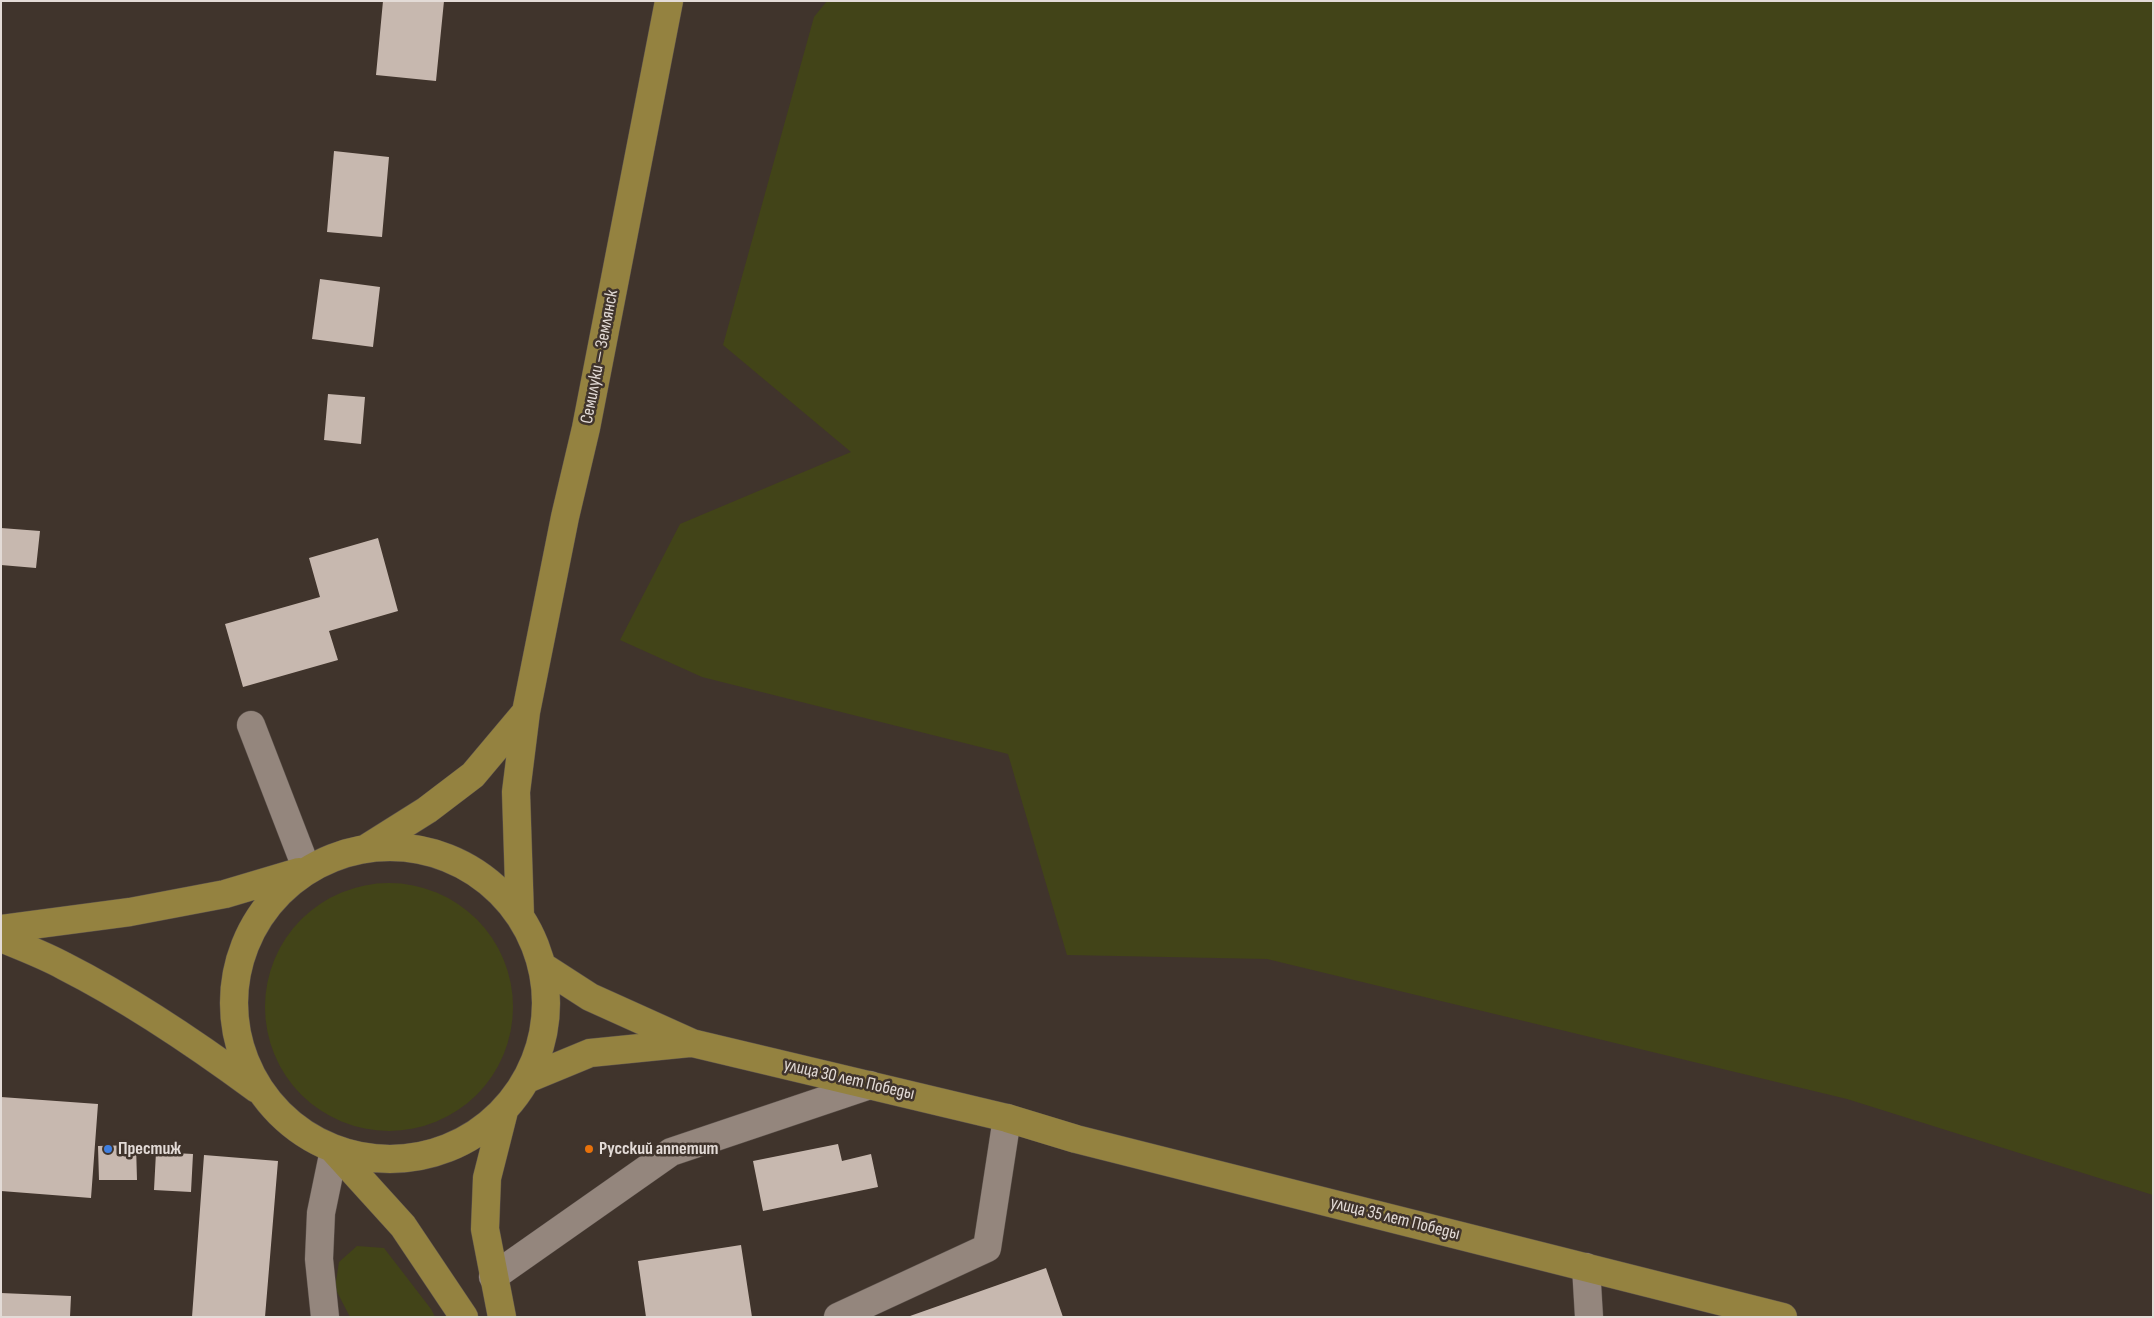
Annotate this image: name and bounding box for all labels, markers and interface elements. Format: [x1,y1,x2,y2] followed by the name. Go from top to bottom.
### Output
[576,288,624,426] street label: Семилуки — Землянск
[782,1054,916,1106] street label: улица 30 лет Победы
[118,1138,181,1160] place label: Престиж
[599,1138,719,1160] place label: Русский аппетит
[102,1143,114,1155] marker: Престиж
[583,1143,595,1155] marker: Русский аппетит
[1328,1192,1462,1246] street label: улица 35 лет Победы

